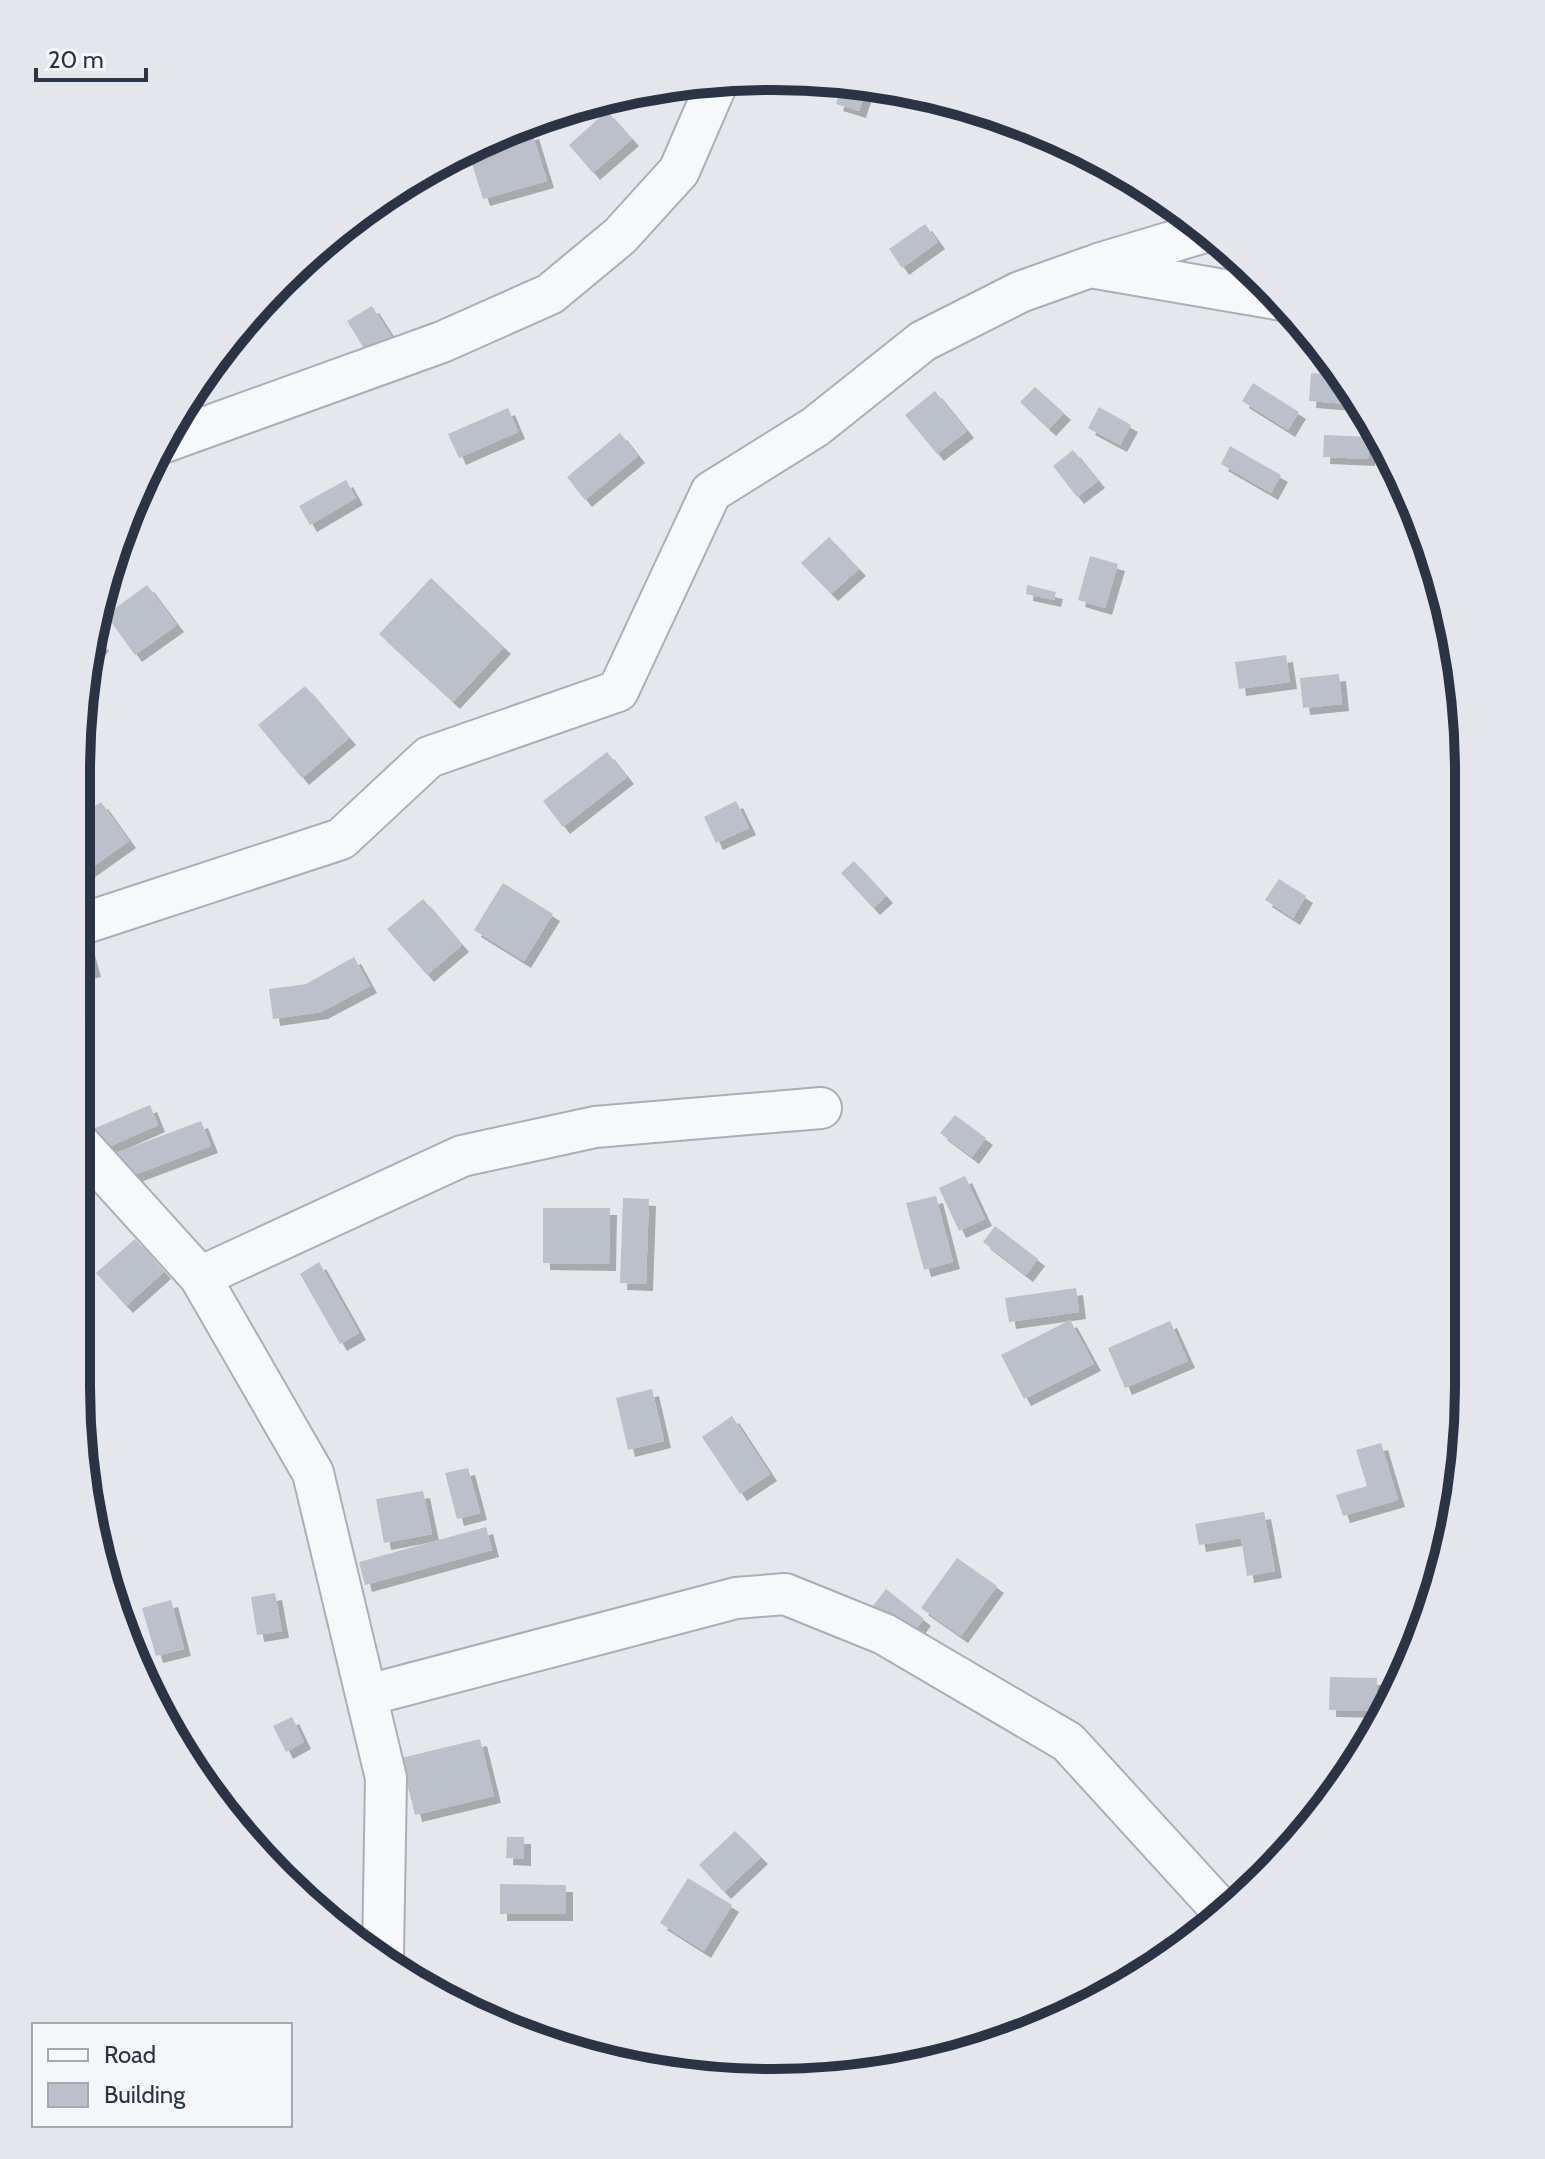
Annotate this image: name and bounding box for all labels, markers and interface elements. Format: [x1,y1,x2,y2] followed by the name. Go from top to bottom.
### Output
[36,32,146,82] scale bar
[48,45,104,74] text: 20 m
[32,2023,292,2127] legend
[104,2040,156,2069] text: Road
[104,2080,186,2109] text: Building

